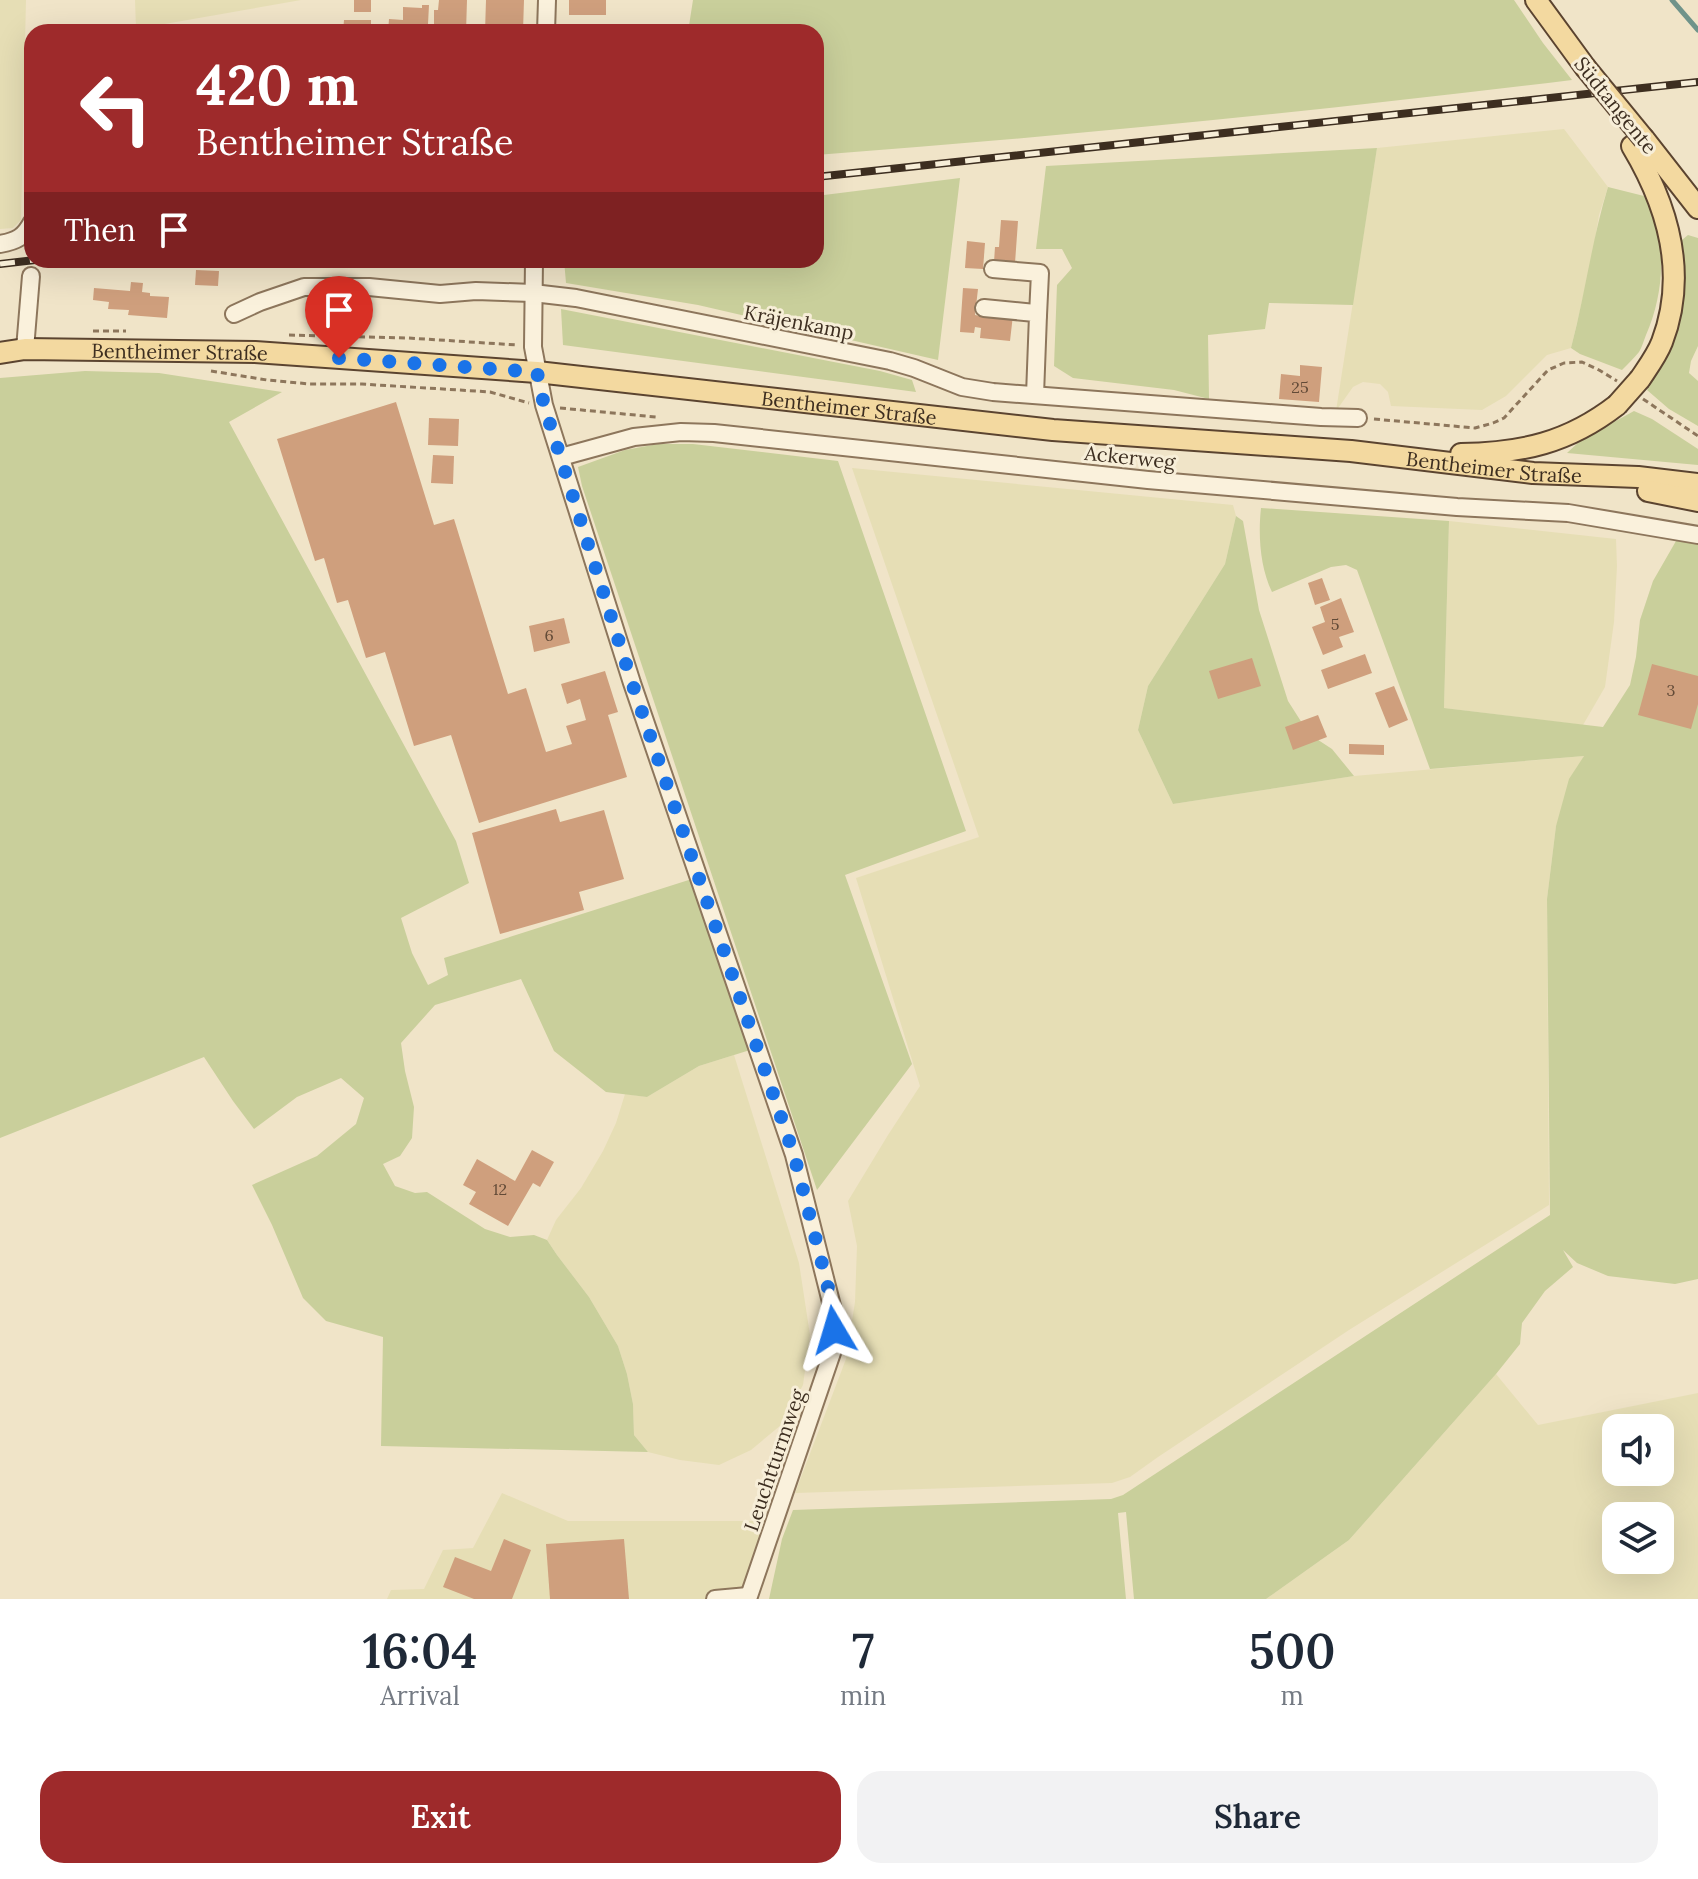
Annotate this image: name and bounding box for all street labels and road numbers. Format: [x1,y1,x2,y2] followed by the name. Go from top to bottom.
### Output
[1569,51,1663,159] street label: Südtangente
[742,299,856,345] street label: Kräjenkamp
[91,337,269,365] street label: Bentheimer Straße
[760,385,938,429] street label: Bentheimer Straße
[1082,440,1178,474] street label: Ackerweg
[1405,445,1582,487] street label: Bentheimer Straße
[738,1385,810,1534] street label: Leuchtturmweg

